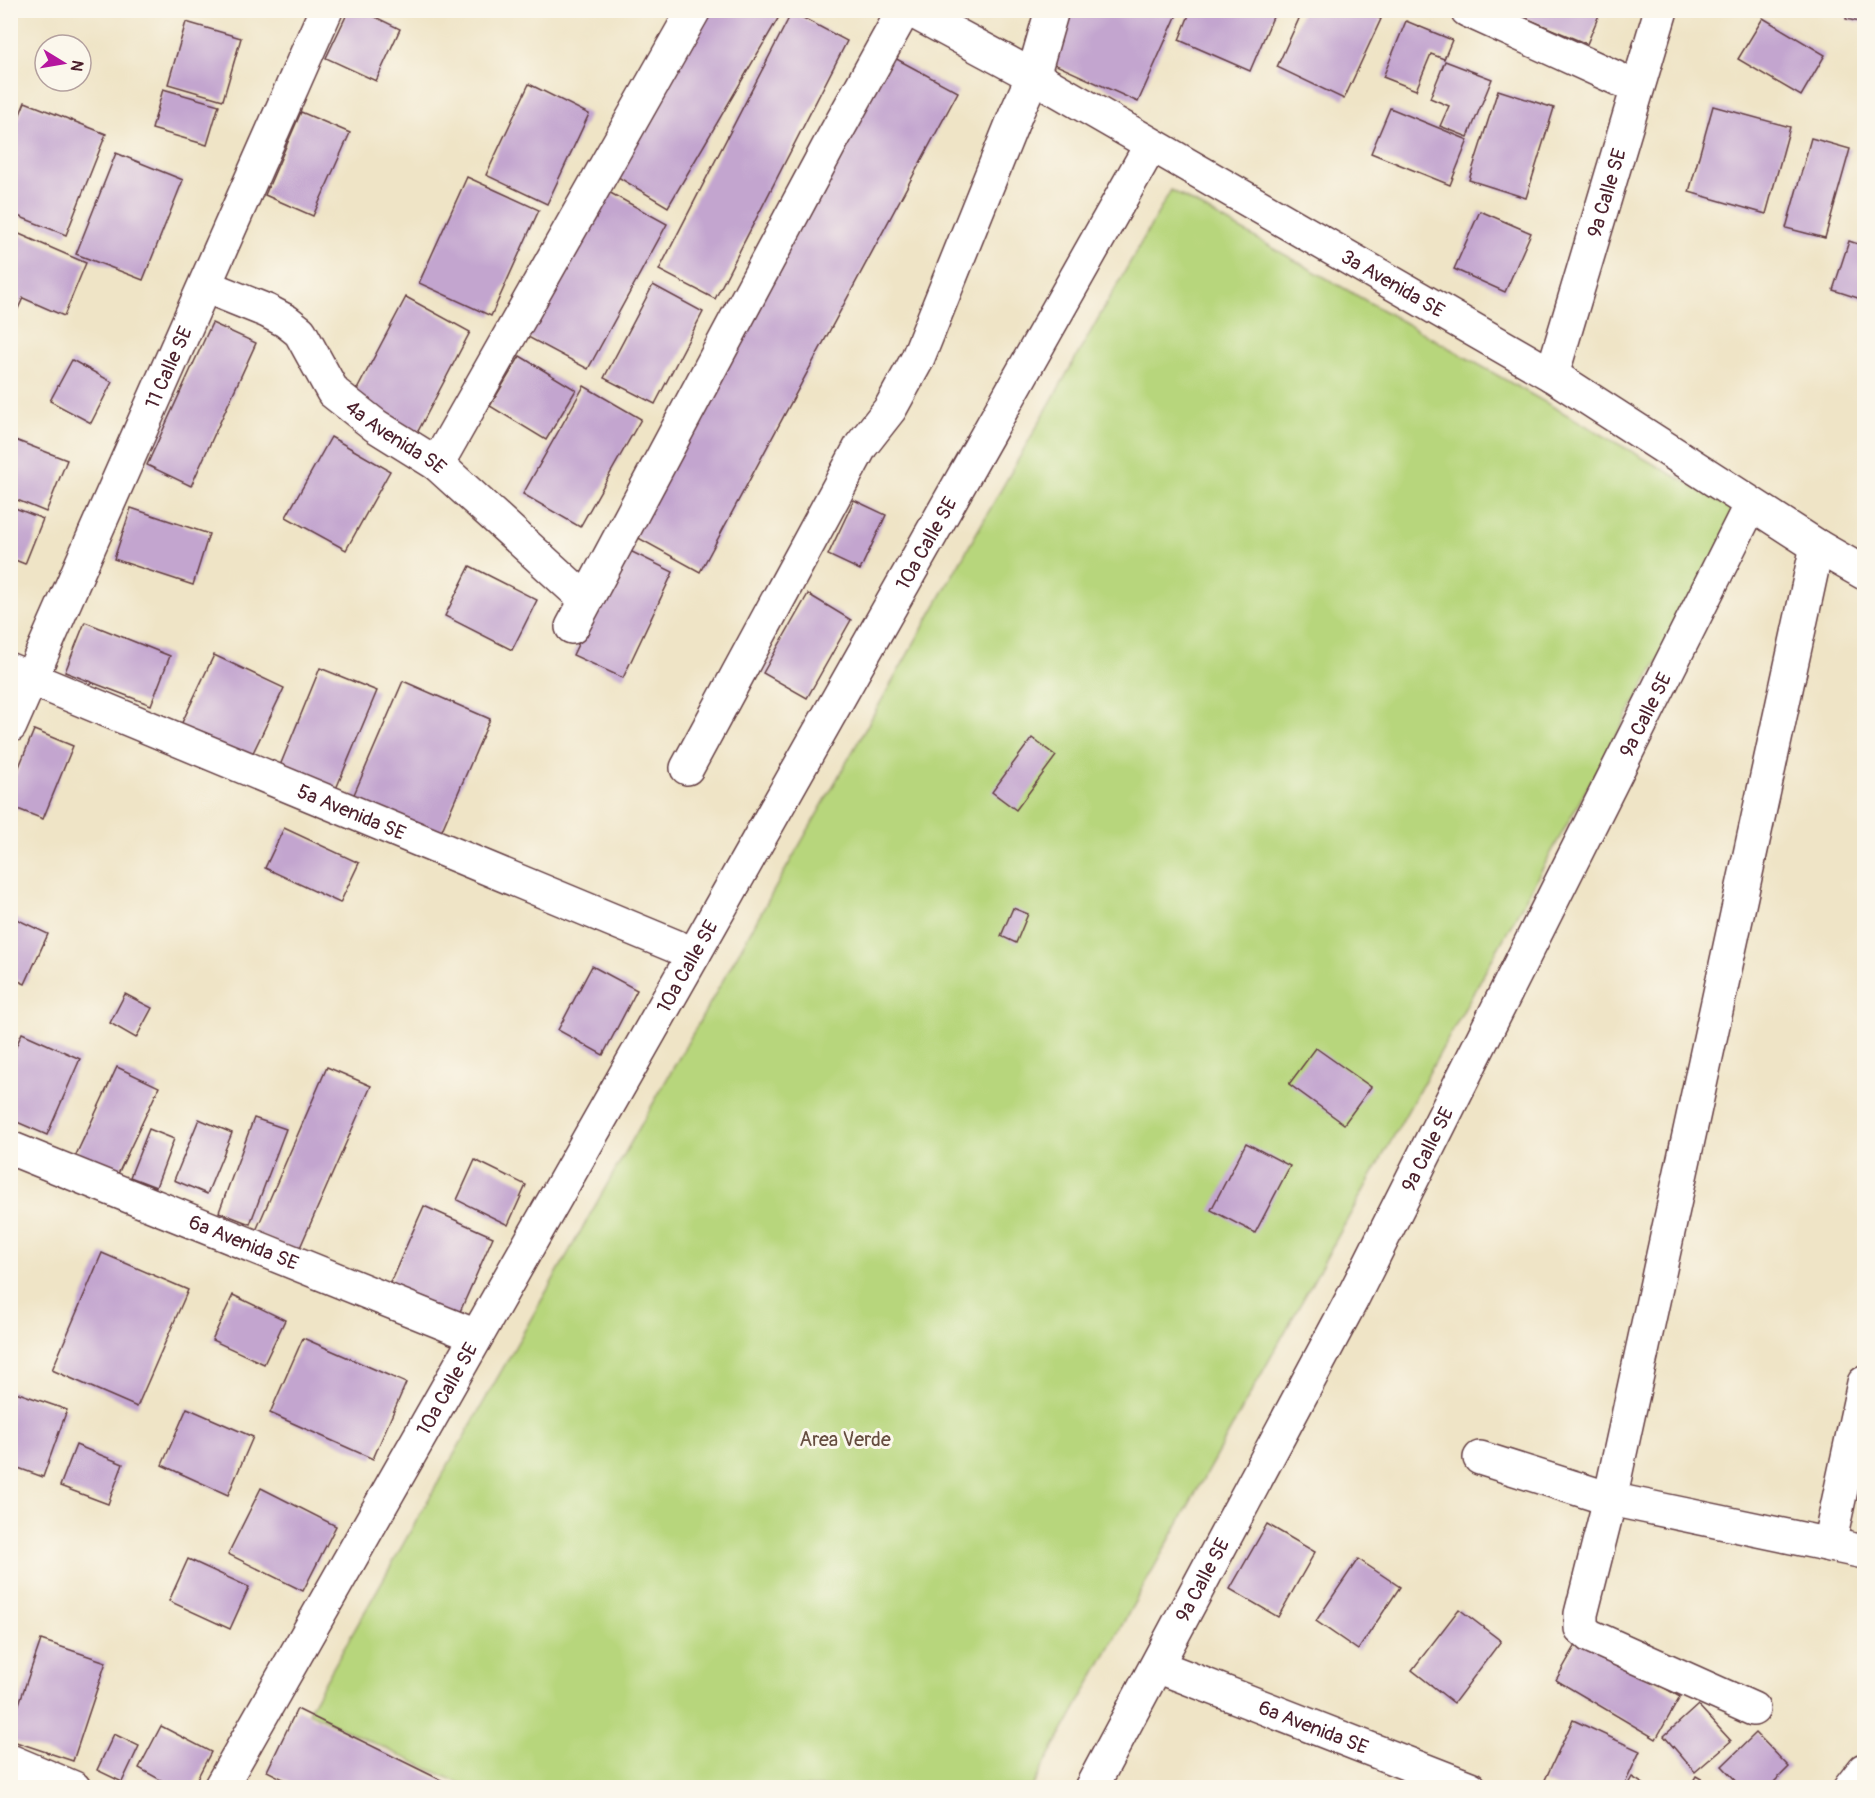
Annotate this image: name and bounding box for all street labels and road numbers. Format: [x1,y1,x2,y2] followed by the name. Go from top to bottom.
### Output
[1581,146,1631,240] street label: 9a Calle SE
[1337,244,1449,323] street label: 3a Avenida SE
[139,322,197,412] street label: 11 Calle SE
[340,394,452,479] street label: 4a Avenida SE
[890,492,962,594] street label: 10a Calle SE
[1614,668,1677,761] street label: 9a Calle SE
[294,778,410,846] street label: 5a Avenida SE
[651,916,723,1017] street label: 10a Calle SE
[1396,1103,1459,1196] street label: 9a Calle SE
[185,1209,302,1276] street label: 6a Avenida SE
[411,1338,483,1440] street label: 10a Calle SE
[1170,1534,1235,1626] street label: 9a Calle SE
[1255,1694,1372,1760] street label: 6a Avenida SE

